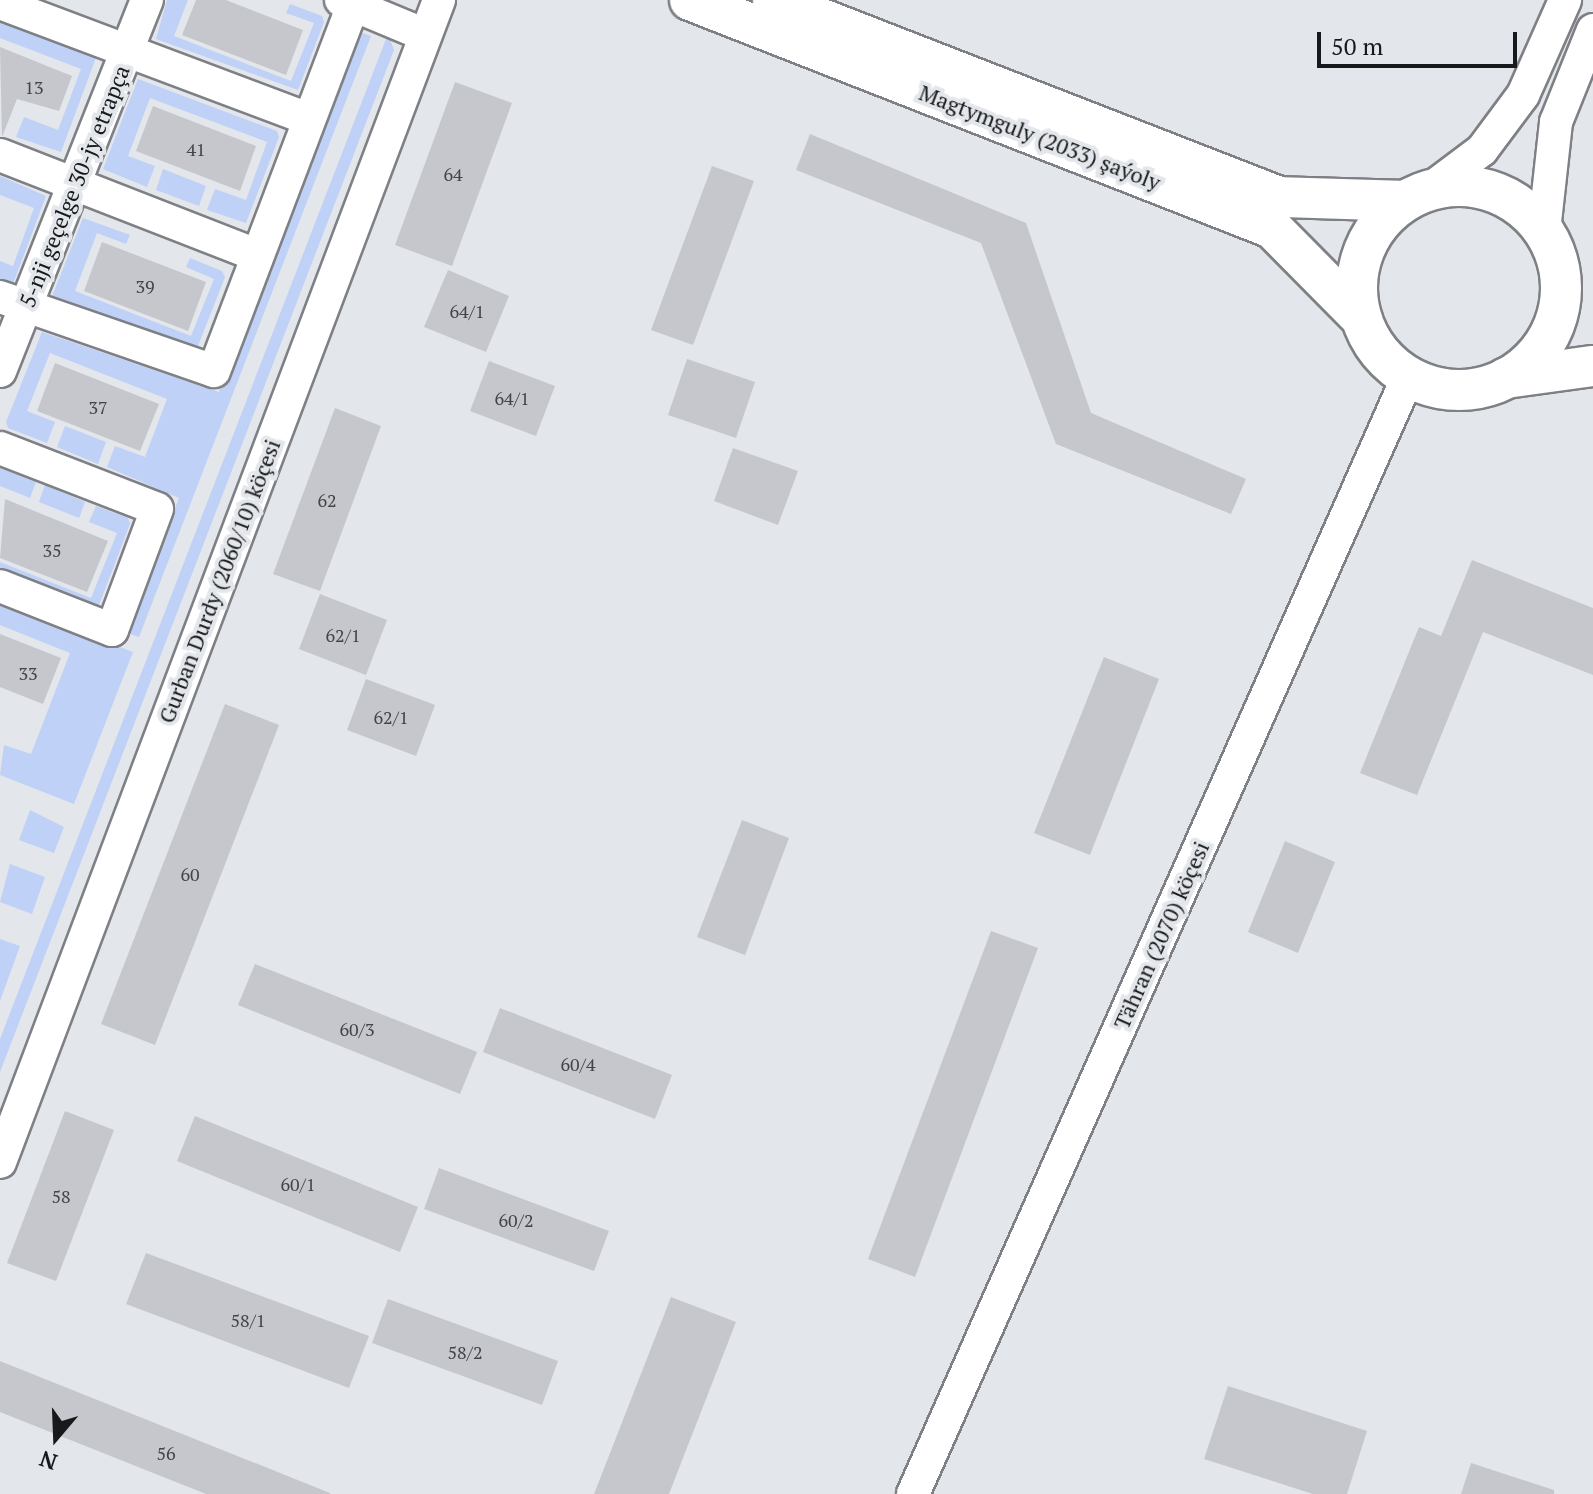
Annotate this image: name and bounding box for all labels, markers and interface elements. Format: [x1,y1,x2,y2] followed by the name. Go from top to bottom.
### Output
[1321,16,1521,66] scale bar
[1331,30,1383,62] text: 50 m
[13,61,135,311] street label: 5-nji geçelge 30-jy etrapça
[24,76,44,98] house number: 13
[916,79,1164,195] street label: Magtymguly (2033) şaýoly
[186,138,206,160] house number: 41
[443,163,463,185] house number: 64
[135,275,155,297] house number: 39
[450,300,484,322] house number: 64/1
[495,387,529,409] house number: 64/1
[88,396,108,418] house number: 37
[153,435,285,727] street label: Gurban Durdy (2060/10) köçesi
[317,489,337,511] house number: 62
[42,539,62,561] house number: 35
[326,624,360,646] house number: 62/1
[18,662,38,684] house number: 33
[374,706,408,728] house number: 62/1
[1108,837,1214,1033] street label: Tähran (2070) köçesi
[180,863,200,885] house number: 60
[340,1018,374,1040] house number: 60/3
[561,1053,595,1075] house number: 60/4
[281,1173,315,1195] house number: 60/1
[51,1185,71,1207] house number: 58
[499,1209,533,1231] house number: 60/2
[231,1309,265,1331] house number: 58/1
[448,1341,482,1363] house number: 58/2
[16,1398,96,1478] north arrow
[156,1442,176,1464] house number: 56
[35,1445,61,1478] text: N

